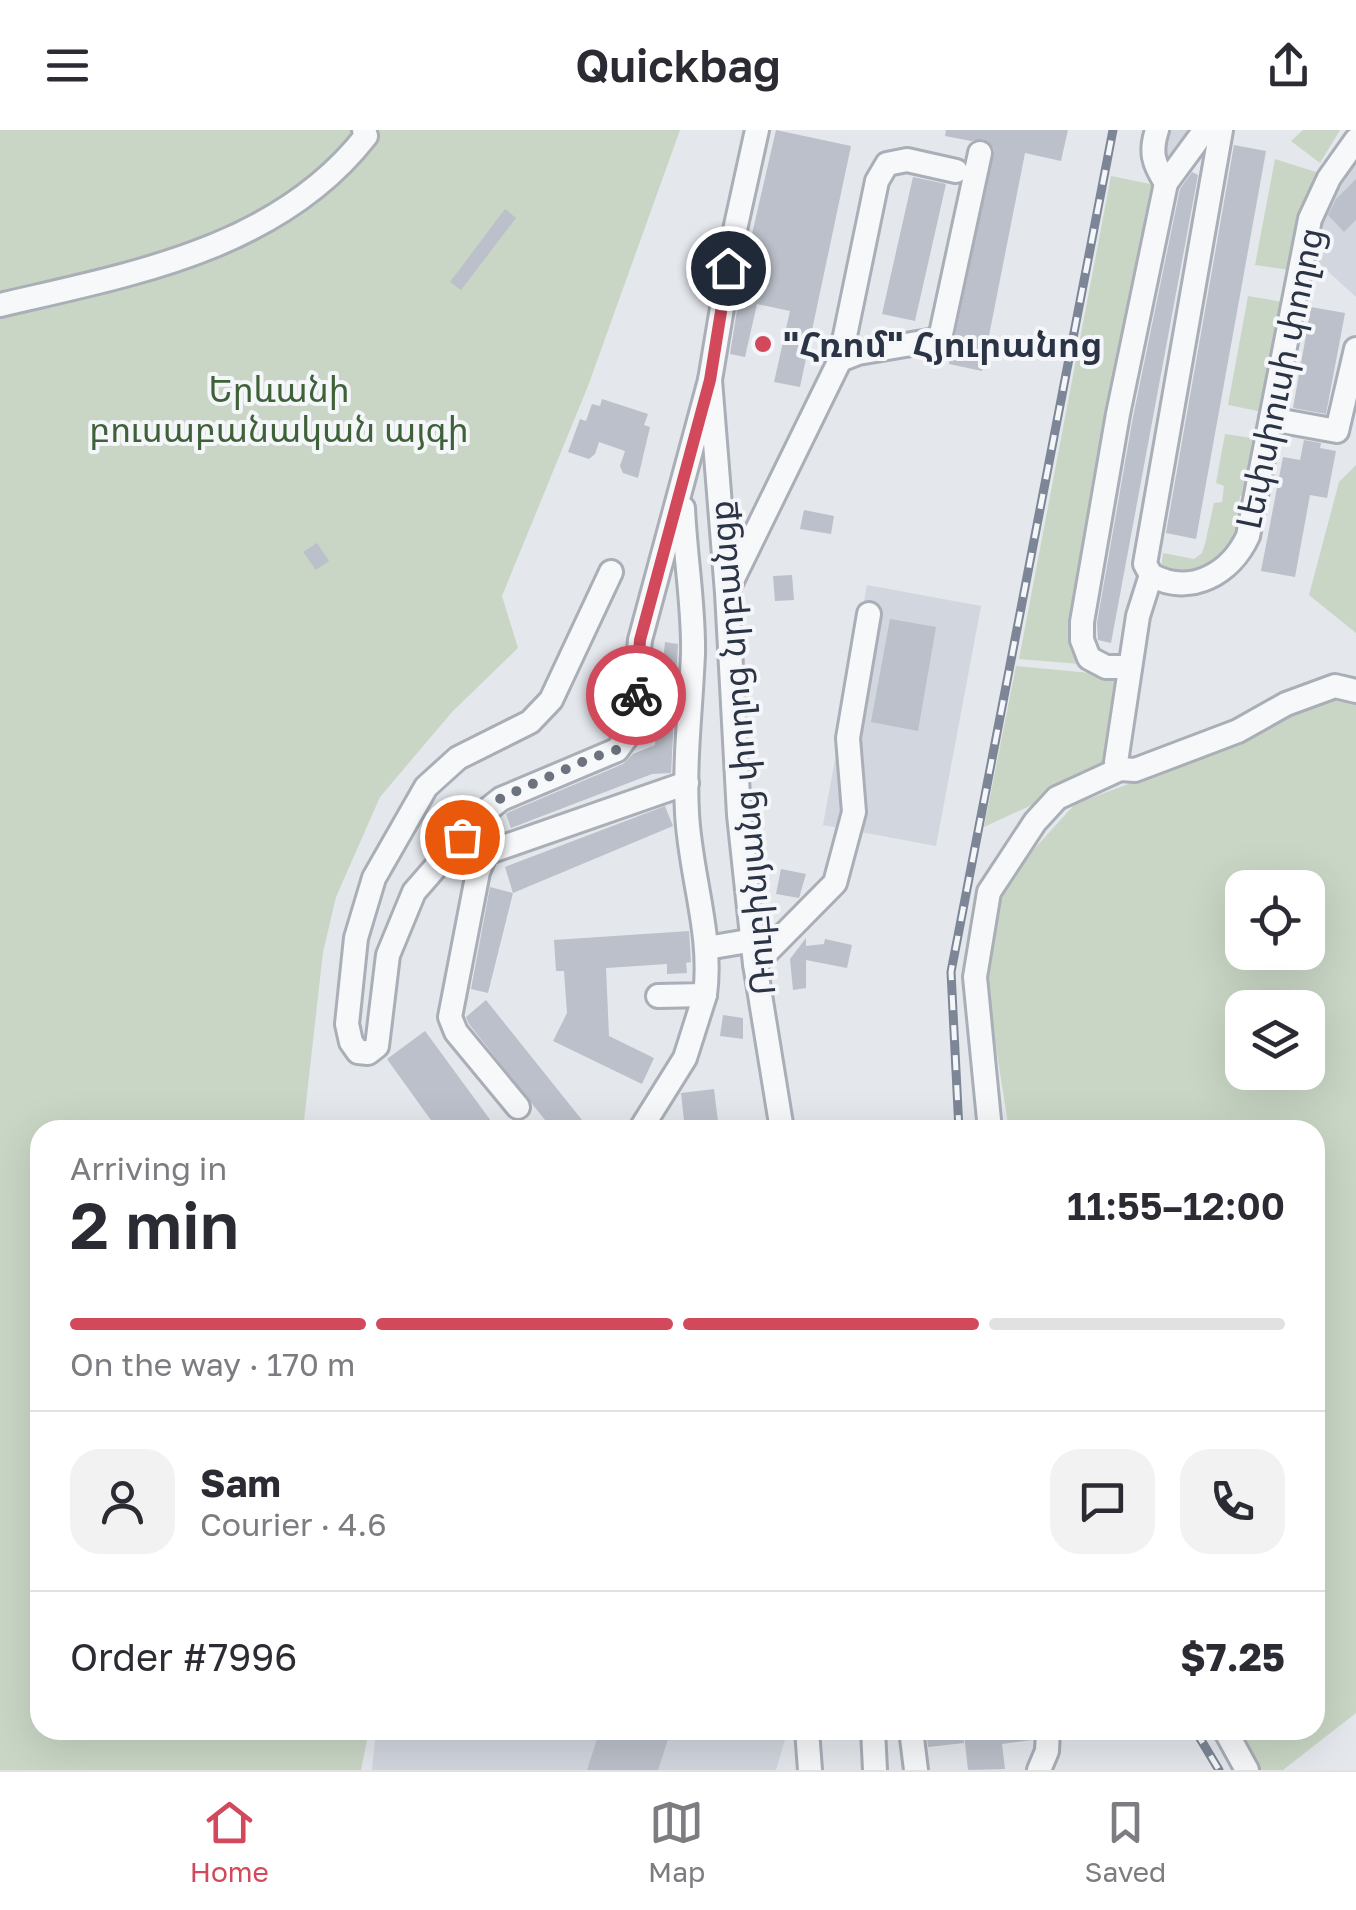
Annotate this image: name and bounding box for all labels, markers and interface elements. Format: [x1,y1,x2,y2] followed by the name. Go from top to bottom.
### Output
[40,38,95,93] icon: menu
[575,38,781,92] text: Quickbag
[1261,38,1316,93] icon: share
[1227,223,1331,533] street label: Լեփսիուսի փողոց
[686,226,771,311] pin
[701,241,756,296] icon: home
[783,323,1102,365] place label: "Հռոմ" Հյուրանոց
[752,333,774,355] marker: "Հռոմ" Հյուրանոց
[89,368,469,450] park label: Երևանի բուսաբանական այգի
[698,499,784,997] street label: Ռուբինյանց փողոց նրբանցք
[586,645,686,745] courier
[609,668,664,723] icon: bike
[420,795,505,880] pin
[435,810,490,865] icon: bag
[1225,870,1325,1090] map controls
[1225,870,1325,970] button: locate
[1225,990,1325,1090] button: layers
[70,1149,227,1187] text: Arriving in
[1067,1183,1285,1228] text: 11:55–12:00
[70,1185,239,1263] text: 2 min
[70,1345,355,1383] text: On the way · 170 m
[70,1449,175,1554] button: person
[1050,1449,1155,1554] button: chat
[1180,1449,1285,1554] button: phone
[200,1460,281,1505] text: Sam
[200,1505,387,1543] text: Courier · 4.6
[70,1634,297,1679] text: Order #7996
[1180,1634,1285,1679] text: $7.25
[190,1795,269,1888] tab: Home
[648,1795,705,1888] tab: Map
[1085,1795,1166,1888] tab: Saved

